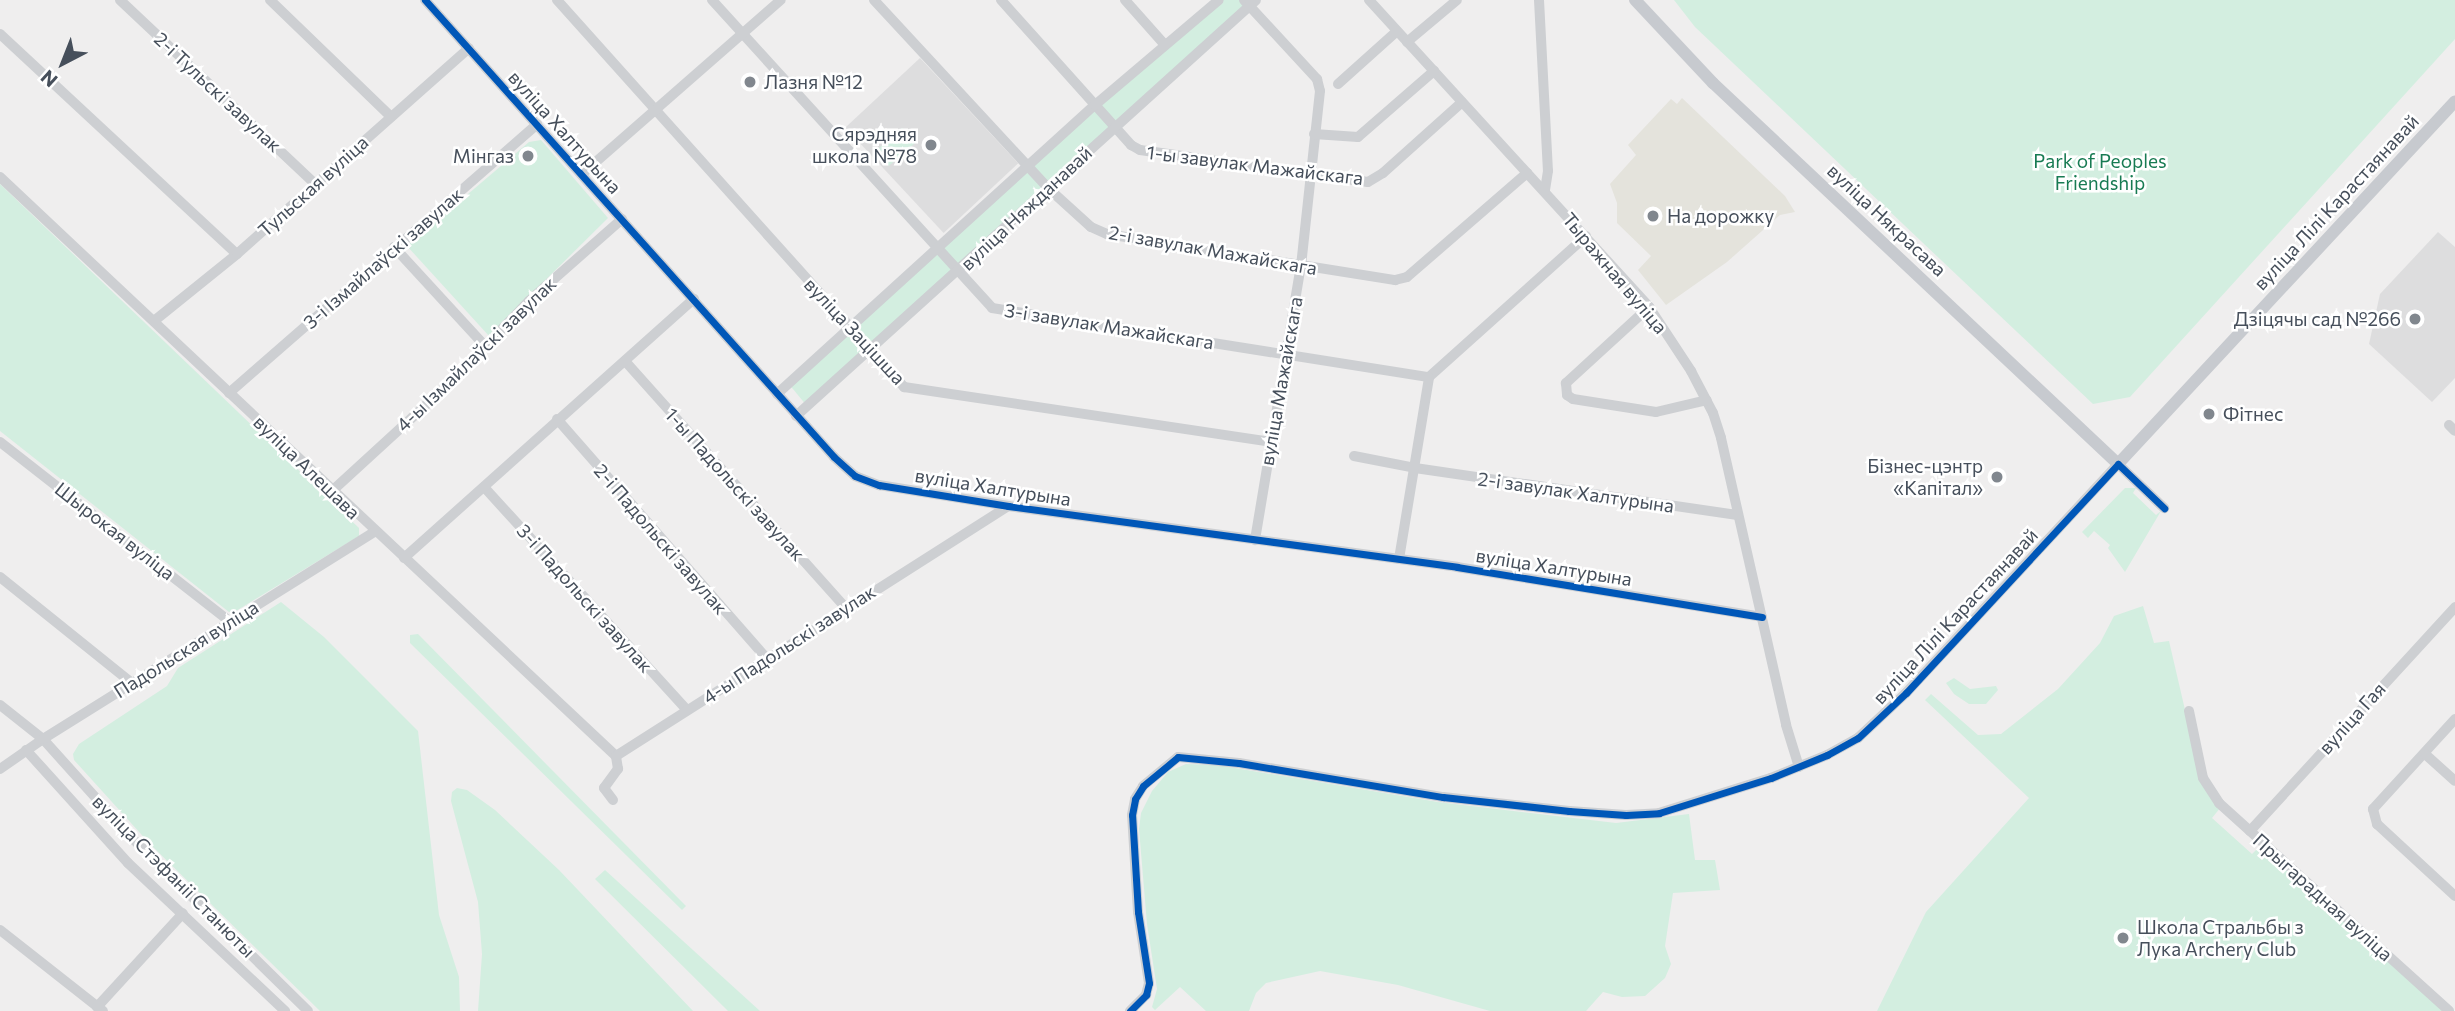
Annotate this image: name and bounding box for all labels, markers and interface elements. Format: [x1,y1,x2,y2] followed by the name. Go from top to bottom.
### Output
[150,27,286,157] street label: 2-і Тульскі завулак
[28,28,98,98] north arrow
[36,66,62,92] text: N
[504,66,626,198] street label: вуліца Халтурына
[764,71,863,93] place label: Лазня №12
[742,74,758,90] marker: Лазня №12
[2249,110,2423,294] street label: вуліца Лілі Карастаянавай
[812,123,917,167] place label: Сярэдняя школа №78
[253,131,373,241] street label: Тульская вуліца
[923,137,939,153] marker: Сярэдняя школа №78
[1146,140,1364,190] street label: 1-ы завулак Мажайскага
[956,141,1096,275] street label: вуліца Няжданавай
[453,145,514,167] place label: Мінгаз
[520,148,536,164] marker: Мінгаз
[2033,150,2167,194] park label: Park of Peoples Friendship
[1823,159,1951,281] street label: вуліца Някрасава
[299,183,467,333] street label: 3-і Ізмайлаўскі завулак
[1667,205,1774,227] place label: На дорожку
[1558,208,1672,338] street label: Тыражная вуліца
[1645,208,1661,224] marker: На дорожку
[1107,220,1319,280] street label: 2-і завулак Мажайскага
[391,272,561,436] street label: 4-ы Ізмайлаўскі завулак
[800,273,910,389] street label: вуліца Зацішша
[1255,295,1307,467] street label: вуліца Мажайскага
[1003,298,1215,354] street label: 3-і завулак Мажайскага
[2234,308,2401,330] place label: Дзіцячы сад №266
[2407,311,2423,327] marker: Дзіцячы сад №266
[660,403,810,565] street label: 1-ы Падольскі завулак
[2223,403,2283,425] place label: Фітнес
[2201,406,2217,422] marker: Фітнес
[249,410,365,524] street label: вуліца Алешава
[1867,455,1983,499] place label: Бізнес-цэнтр «Капітал»
[590,459,732,619] street label: 2-і Падольскі завулак
[913,463,1073,511] street label: вуліца Халтурына
[1476,467,1676,517] street label: 2-і завулак Халтурына
[1989,469,2005,485] marker: Бізнес-цэнтр «Капітал»
[51,477,179,585] street label: Шырокая вуліца
[512,519,658,677] street label: 3-і Падольскі завулак
[1868,524,2042,708] street label: вуліца Лілі Карастаянавай
[1474,543,1634,591] street label: вуліца Халтурына
[698,580,880,708] street label: 4-ы Падольскі завулак
[110,595,262,703] street label: Падольская вуліца
[2314,677,2390,759] street label: вуліца Гая
[88,790,260,962] street label: вуліца Стэфаніі Станюты
[2249,828,2397,966] street label: Прыгарадная вуліца
[2137,916,2304,960] place label: Школа Стральбы з Лука Archery Club
[2115,930,2131,946] marker: Школа Стральбы з Лука Archery Club

